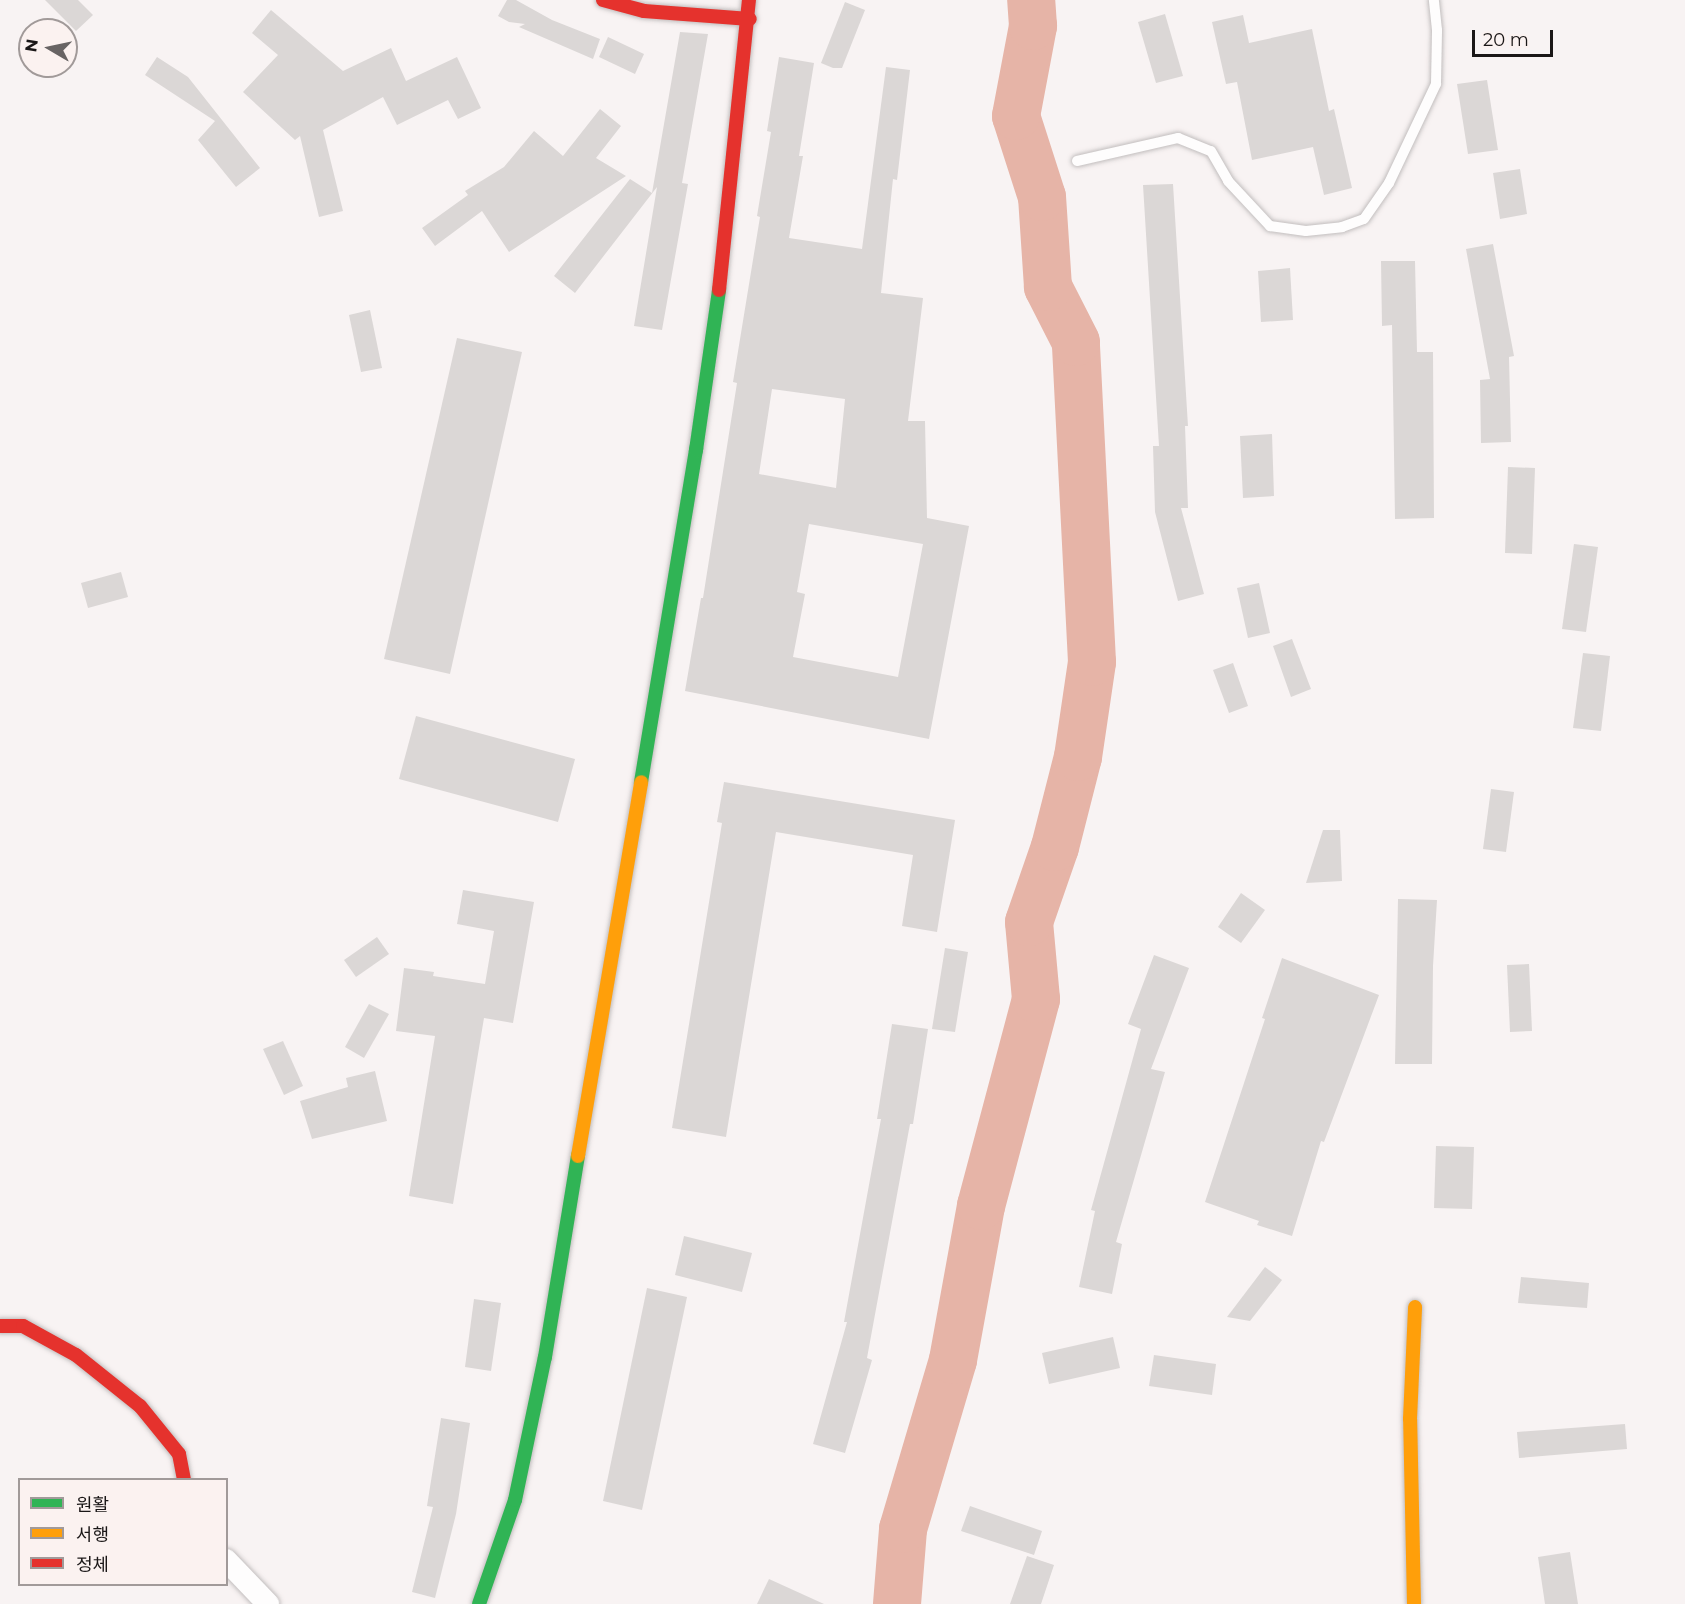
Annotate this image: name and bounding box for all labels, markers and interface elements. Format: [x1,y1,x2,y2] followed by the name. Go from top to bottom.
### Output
[18,18,78,78] north arrow
[1475,18,1556,56] scale bar
[1483,29,1529,51] text: 20 m
[21,38,42,53] text: N
[18,1478,228,1586] legend
[76,1494,109,1516] text: 원활
[76,1524,109,1546] text: 서행
[76,1554,109,1576] text: 정체

